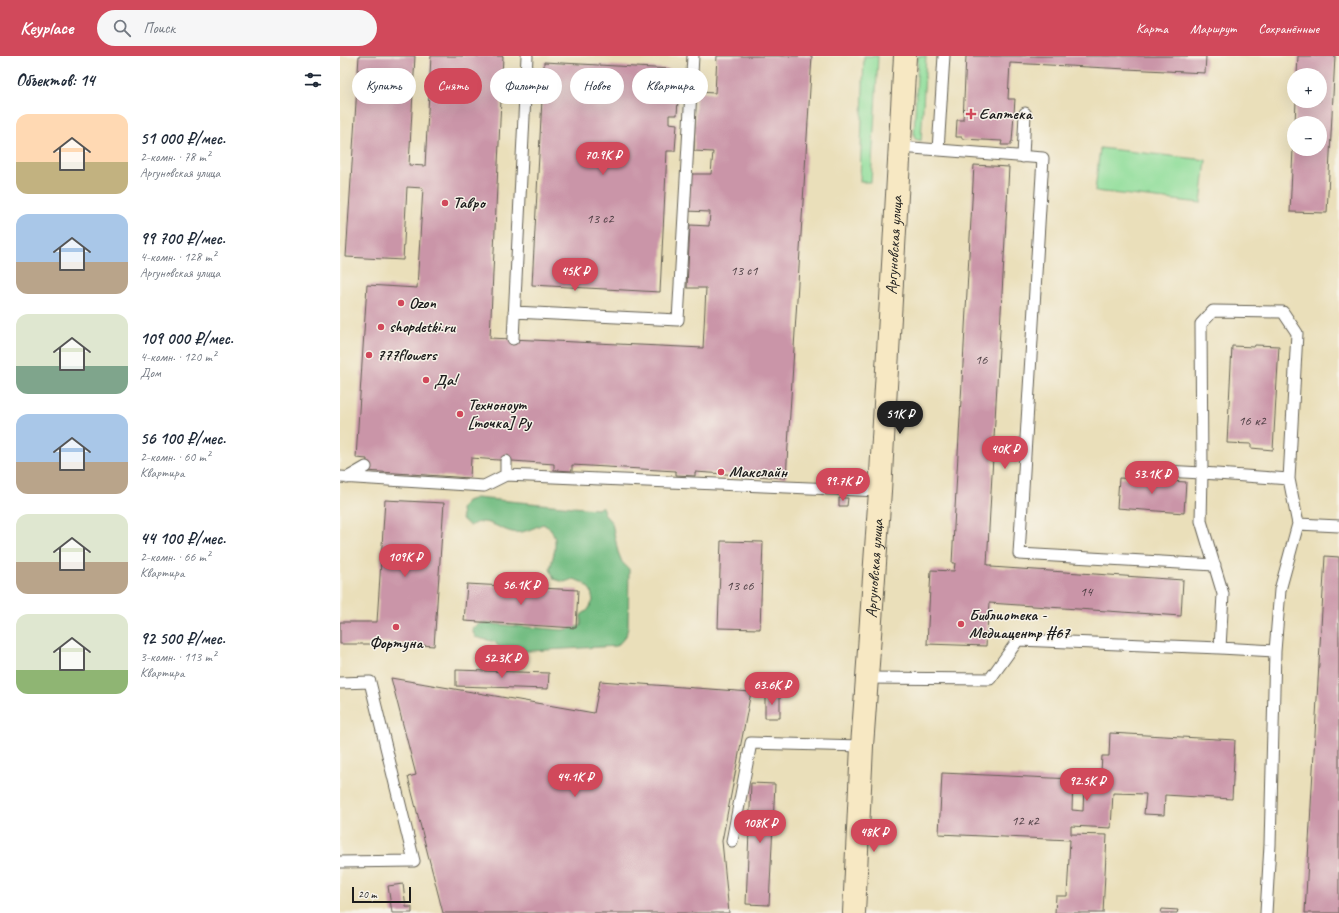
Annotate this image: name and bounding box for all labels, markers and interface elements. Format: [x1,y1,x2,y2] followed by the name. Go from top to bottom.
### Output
[97,10,377,46] search box
[20,16,73,40] text: Keyplace
[111,17,133,39] icon: search
[143,19,175,38] text: Поиск
[1136,20,1168,37] text: Карта
[1190,20,1236,37] text: Маршрут
[1258,20,1319,37] text: Сохранённые
[352,68,416,104] chip: Купить
[424,68,482,104] chip: Снять
[490,68,562,104] chip: Фильтры
[570,68,624,104] chip: Новое
[632,68,708,104] chip: Квартира
[1287,68,1327,156] map controls
[1287,68,1327,108] button: +
[302,69,324,91] icon: filters
[16,70,95,91] text: Объектов: 14
[979,104,1034,124] place label: Еаптека
[966,109,976,119] marker: Еаптека
[1287,116,1327,156] button: −
[140,128,225,149] text: 51 000 ₽/мес.
[48,130,96,178] icon: home
[566,142,640,176] pin: 70.9K ₽
[585,147,621,163] text: 70.9K ₽
[140,149,210,165] text: 2-комн. · 78 m²
[140,165,220,181] text: Аргуновская улица
[453,193,487,213] place label: Тавро
[881,194,907,295] street label: Аргуновская улица
[440,198,450,208] marker: Тавро
[586,210,615,227] house number: 13 с2
[140,228,225,249] text: 99 700 ₽/мес.
[48,230,96,278] icon: home
[140,249,216,265] text: 4-комн. · 128 m²
[547,258,603,292] pin: 45K ₽
[730,262,758,279] house number: 13 с1
[561,263,589,279] text: 45K ₽
[140,265,220,281] text: Аргуновская улица
[409,293,436,313] place label: Ozon
[396,298,406,308] marker: Ozon
[389,317,456,337] place label: shopdetki.ru
[376,322,386,332] marker: shopdetki.ru
[140,328,233,349] text: 109 000 ₽/мес.
[48,330,96,378] icon: home
[377,345,438,365] place label: 777flowers
[140,349,216,365] text: 4-комн. · 120 m²
[364,350,374,360] marker: 777flowers
[975,351,988,368] house number: 16
[140,365,161,381] text: Дом
[434,370,460,390] place label: Да!
[421,375,431,385] marker: Да!
[468,395,532,433] place label: Техноноут [точка] Ру
[872,401,928,435] pin: 51K ₽
[886,406,914,422] text: 51K ₽
[455,409,465,419] marker: Техноноут [точка] Ру
[1238,412,1267,429] house number: 16 к2
[140,428,226,449] text: 56 100 ₽/мес.
[48,430,96,478] icon: home
[977,436,1033,470] pin: 40K ₽
[991,441,1019,457] text: 40K ₽
[140,449,210,465] text: 2-комн. · 60 m²
[1115,461,1189,495] pin: 53.1K ₽
[729,462,788,482] place label: Макслайн
[140,465,184,481] text: Квартира
[1134,466,1170,482] text: 53.1K ₽
[716,467,726,477] marker: Макслайн
[806,468,880,502] pin: 99.7K ₽
[825,473,861,489] text: 99.7K ₽
[861,518,888,619] street label: Аргуновская улица
[140,528,226,549] text: 44 100 ₽/мес.
[48,530,96,578] icon: home
[372,544,438,578] pin: 109K ₽
[140,549,210,565] text: 2-комн. · 66 m²
[388,549,422,565] text: 109K ₽
[140,565,184,581] text: Квартира
[484,572,558,606] pin: 56.1K ₽
[503,577,539,593] text: 56.1K ₽
[726,577,754,594] house number: 13 с6
[1080,583,1094,600] house number: 14
[969,605,1071,643] place label: Библиотека - Медиацентр #67
[956,619,966,629] marker: Библиотека - Медиацентр #67
[391,622,401,632] marker: Фортуна
[140,628,225,649] text: 92 500 ₽/мес.
[48,630,96,678] icon: home
[369,633,425,653] place label: Фортуна
[465,645,539,679] pin: 52.3K ₽
[140,649,216,665] text: 3-комн. · 113 m²
[484,650,520,666] text: 52.3K ₽
[140,665,184,681] text: Квартира
[735,672,809,706] pin: 63.6K ₽
[753,677,791,693] text: 63.6K ₽
[538,764,612,798] pin: 44.1K ₽
[1050,768,1124,802] pin: 92.5K ₽
[557,769,593,785] text: 44.1K ₽
[1069,773,1105,789] text: 92.5K ₽
[727,810,793,844] pin: 108K ₽
[1011,812,1040,829] house number: 12 к2
[743,815,777,831] text: 108K ₽
[846,819,902,853] pin: 48K ₽
[860,824,888,840] text: 48K ₽
[352,885,411,904] scale bar
[358,887,377,901] text: 20 m

